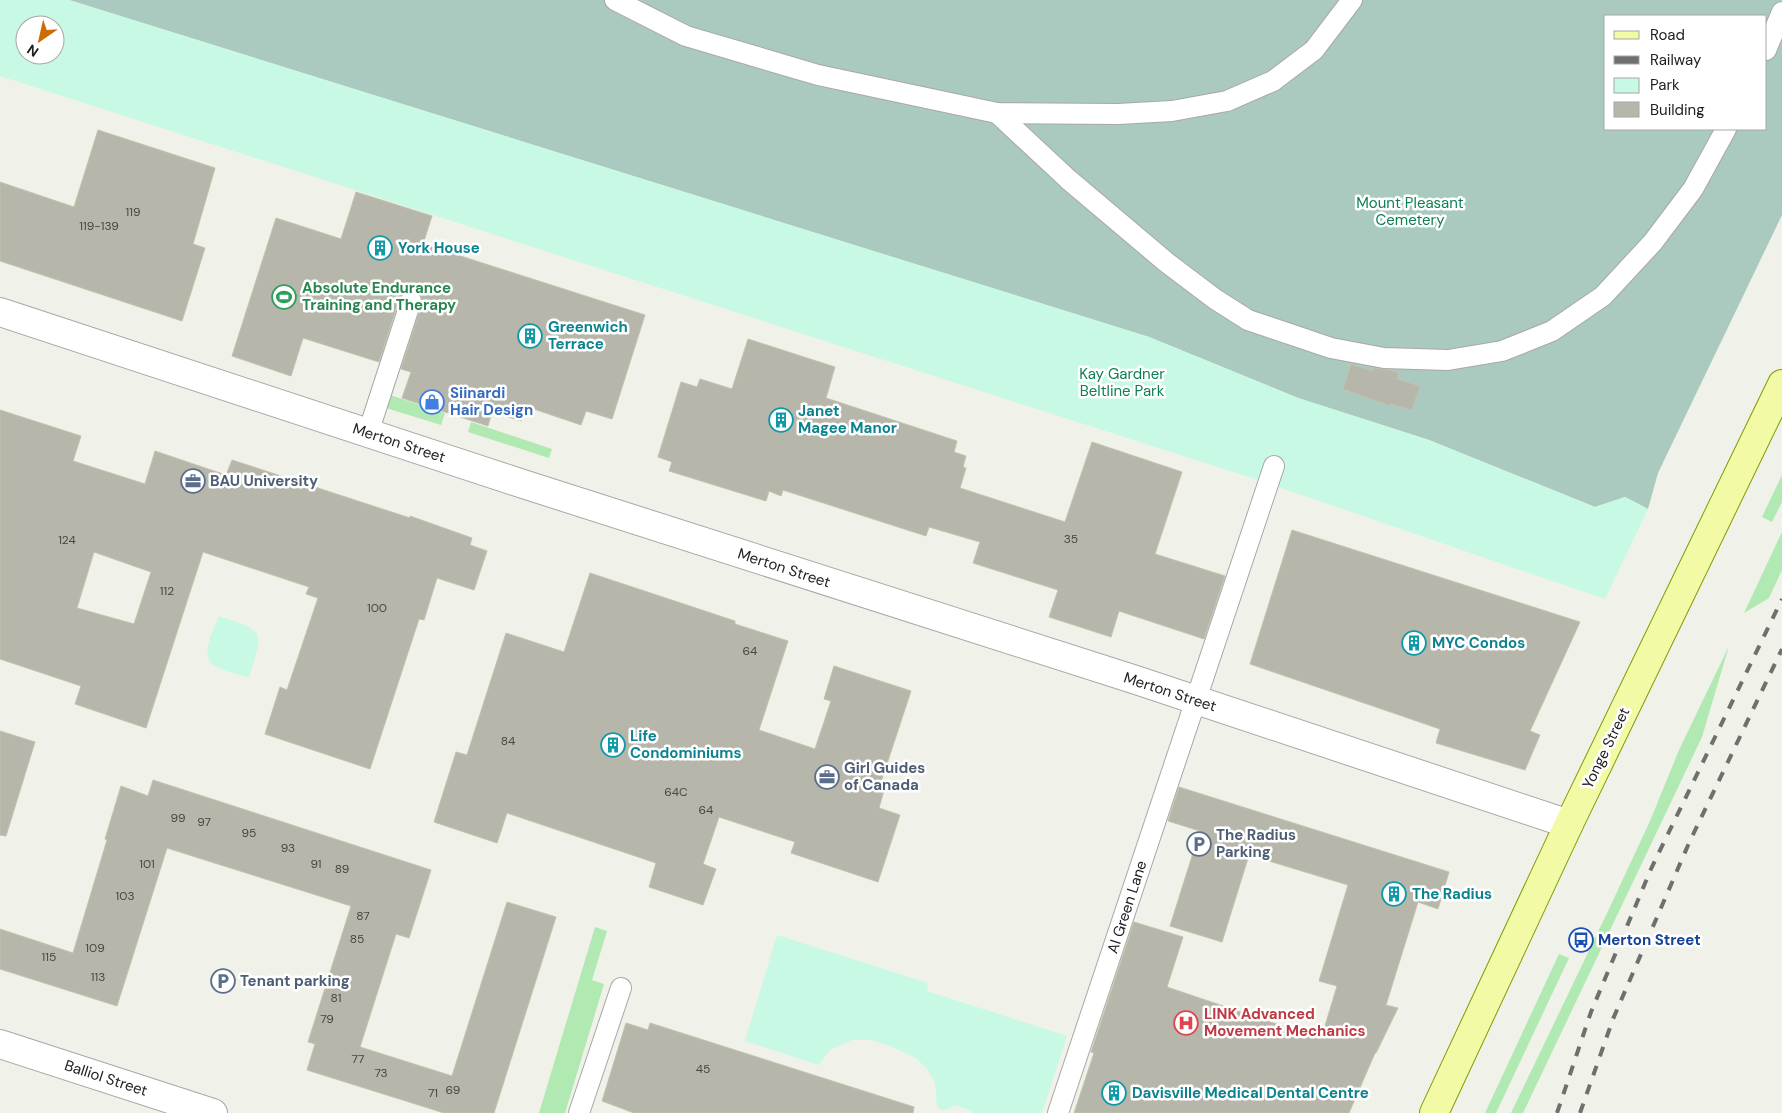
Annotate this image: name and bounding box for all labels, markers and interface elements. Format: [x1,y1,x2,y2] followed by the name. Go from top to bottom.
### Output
[15,15,65,65] north arrow
[1604,15,1767,130] legend
[1650,25,1685,45] text: Road
[23,40,42,61] text: N
[1650,50,1702,70] text: Railway
[1650,75,1680,95] text: Park
[1650,100,1705,120] text: Building
[1356,193,1464,230] park label: Mount Pleasant Cemetery
[125,204,141,220] house number: 119
[79,218,119,234] house number: 119-139
[367,235,393,261] building icon: York House
[398,238,480,258] place label: York House
[302,278,456,315] place label: Absolute Endurance Training and Therapy
[271,284,297,310] sports icon: Absolute Endurance Training and Therapy
[548,317,628,354] place label: Greenwich Terrace
[517,323,543,349] building icon: Greenwich Terrace
[1079,364,1165,401] park label: Kay Gardner Beltline Park
[450,383,533,420] place label: Siinardi Hair Design
[419,389,445,415] shop icon: Siinardi Hair Design
[798,401,897,438] place label: Janet Magee Manor
[768,407,794,433] building icon: Janet Magee Manor
[350,419,448,467] street label: Merton Street
[180,468,206,494] office icon: BAU University
[210,471,318,491] place label: BAU University
[1064,531,1078,547] house number: 35
[58,532,76,548] house number: 124
[735,544,833,592] street label: Merton Street
[160,583,174,599] house number: 112
[367,600,387,616] house number: 100
[1401,630,1427,656] building icon: MYC Condos
[1432,633,1525,653] place label: MYC Condos
[743,643,757,659] house number: 64
[1121,668,1219,716] street label: Merton Street
[1578,704,1634,792] street label: Yonge Street
[630,726,741,763] place label: Life Condominiums
[600,732,626,758] building icon: Life Condominiums
[501,733,515,749] house number: 84
[844,758,925,795] place label: Girl Guides of Canada
[814,764,840,790] office icon: Girl Guides of Canada
[664,784,688,800] house number: 64C
[699,802,713,818] house number: 64
[170,810,186,826] house number: 99
[197,814,211,830] house number: 97
[242,825,256,841] house number: 95
[1216,825,1296,862] place label: The Radius Parking
[1186,831,1212,857] parking icon: The Radius Parking
[281,840,295,856] house number: 93
[139,856,155,872] house number: 101
[310,856,322,872] house number: 91
[1103,858,1151,956] street label: Al Green Lane
[335,861,349,877] house number: 89
[1381,881,1407,907] building icon: The Radius
[1412,884,1492,904] place label: The Radius
[115,888,135,904] house number: 103
[356,908,370,924] house number: 87
[1568,927,1594,953] bus stop icon: Merton Street
[1598,930,1701,950] place label: Merton Street
[350,931,364,947] house number: 85
[85,940,105,956] house number: 109
[42,949,56,965] house number: 115
[210,968,236,994] parking icon: Tenant parking
[91,969,105,985] house number: 113
[240,971,350,991] place label: Tenant parking
[331,990,341,1006] house number: 81
[1204,1004,1366,1041] place label: LINK Advanced Movement Mechanics
[1173,1010,1199,1036] hospital icon: LINK Advanced Movement Mechanics
[320,1011,334,1027] house number: 79
[352,1051,364,1067] house number: 77
[62,1055,150,1101] street label: Balliol Street
[696,1061,710,1077] house number: 45
[374,1065,388,1081] house number: 73
[1101,1080,1127,1106] building icon: Davisville Medical Dental Centre
[446,1082,460,1098] house number: 69
[1132,1083,1369,1103] place label: Davisville Medical Dental Centre
[428,1085,438,1101] house number: 71

